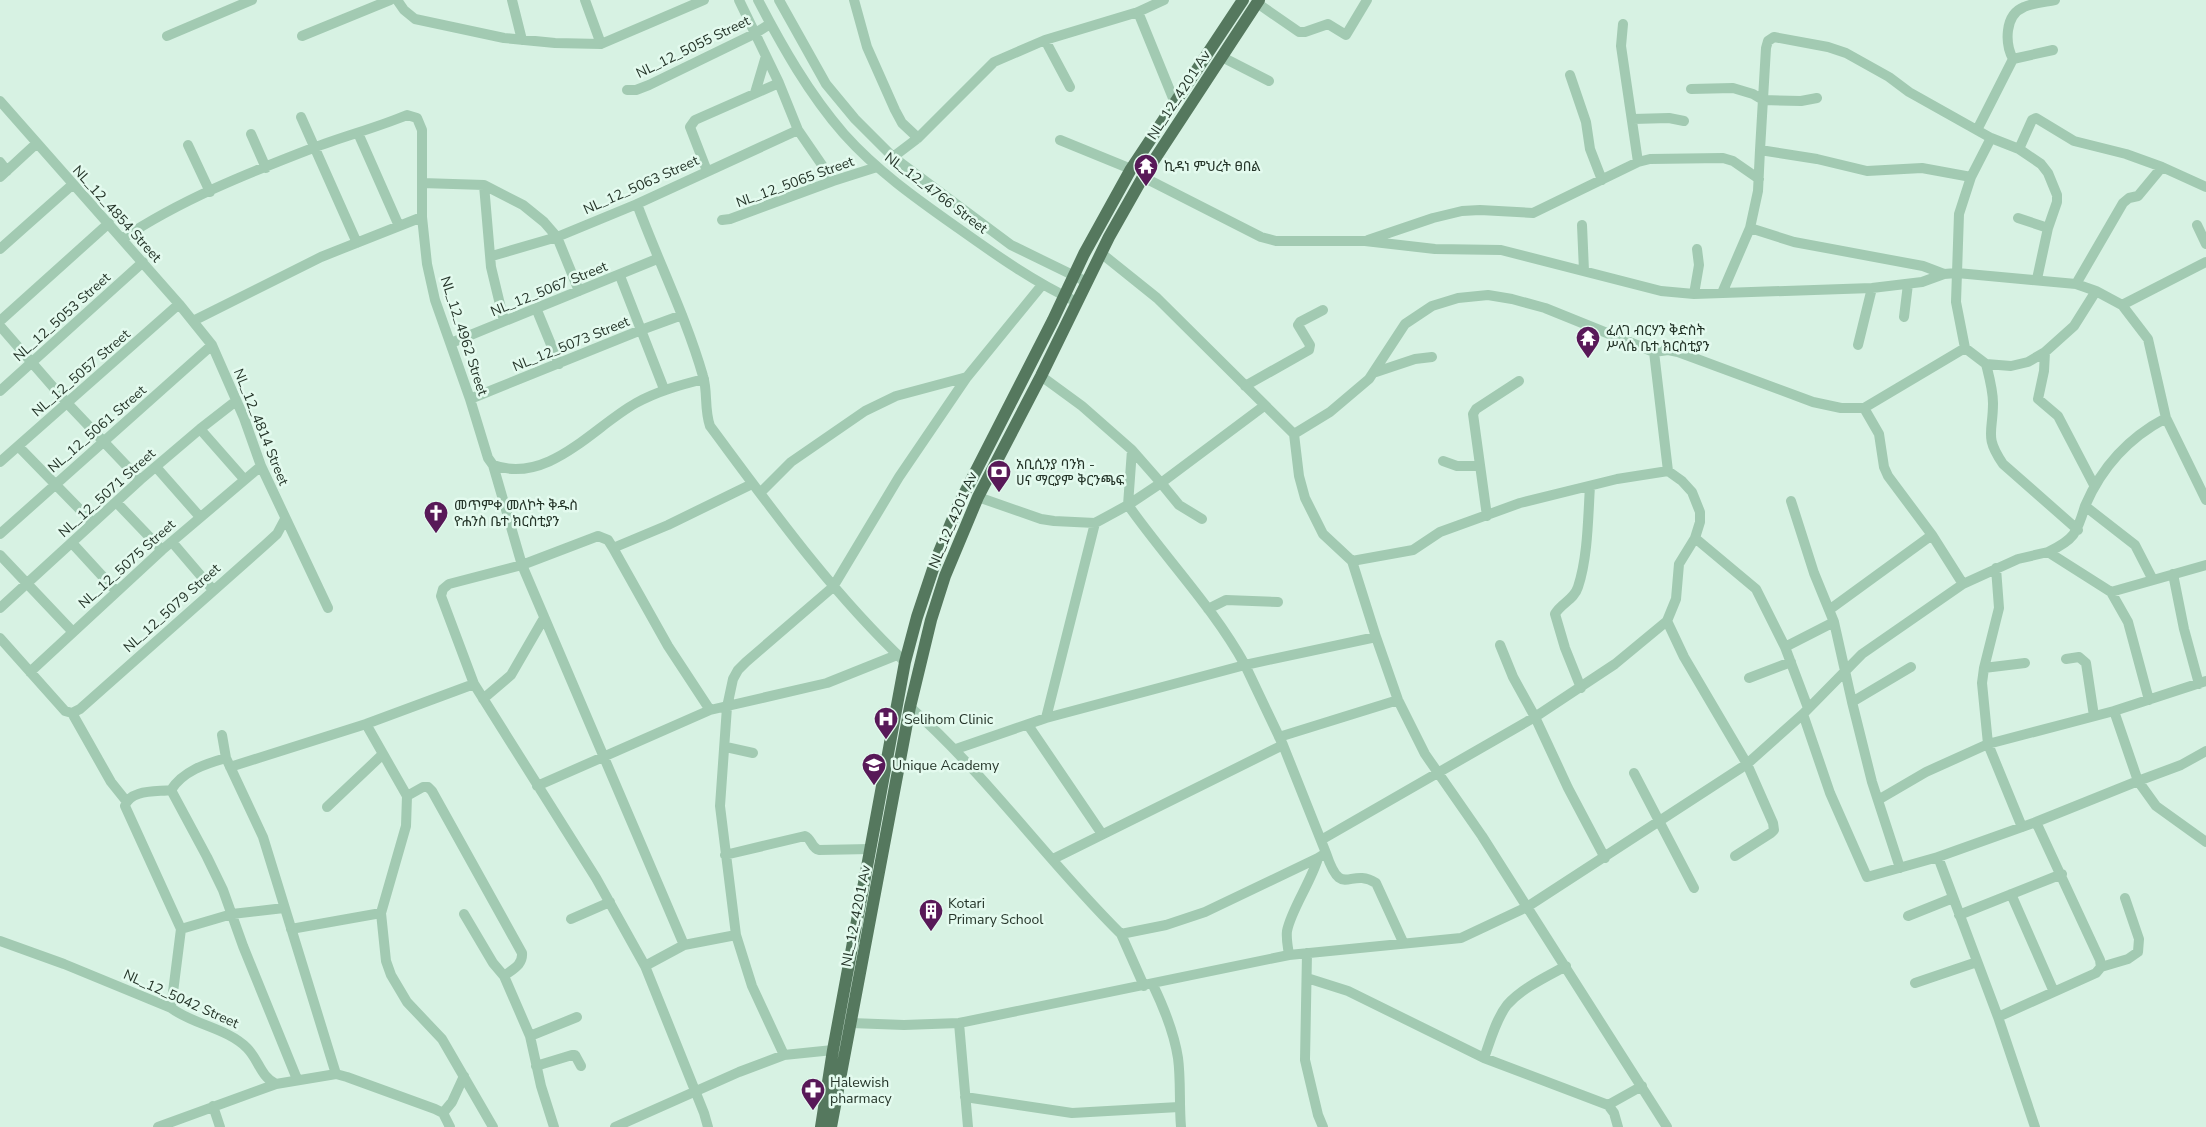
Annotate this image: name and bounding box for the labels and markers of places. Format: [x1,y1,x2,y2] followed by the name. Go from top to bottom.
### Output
[1133,153,1159,187] temple icon: ኪዳነ ምህረት ፀበል
[1164,157,1261,176] place label: ኪዳነ ምህረት ፀበል
[1606,321,1710,356] place label: ፈለገ ብርሃን ቅድስት ሥላሴ ቤተ ክርስቲያን
[1575,325,1601,359] temple icon: ፈለገ ብርሃን ቅድስት ሥላሴ ቤተ ክርስቲያን
[1016,455,1125,490] place label: አቢሲንያ ባንክ - ሀና ማርያም ቅርንጫፍ
[986,459,1012,493] bank icon: አቢሲንያ ባንክ - ሀና ማርያም ቅርንጫፍ
[454,496,578,531] place label: መጥምቀ መለኮት ቅዱስ ዮሐንስ ቤተ ክርስቲያን
[423,500,449,534] church icon: መጥምቀ መለኮት ቅዱስ ዮሐንስ ቤተ ክርስቲያን
[873,706,899,740] hospital icon: Selihom Clinic
[904,710,994,729] place label: Selihom Clinic
[861,752,887,786] school or university icon: Unique Academy
[892,756,1000,775] place label: Unique Academy
[948,894,1044,929] place label: Kotari Primary School
[918,898,944,932] building icon: Kotari Primary School
[830,1073,892,1108] place label: Halewish pharmacy
[800,1077,826,1111] pharmacy icon: Halewish pharmacy

